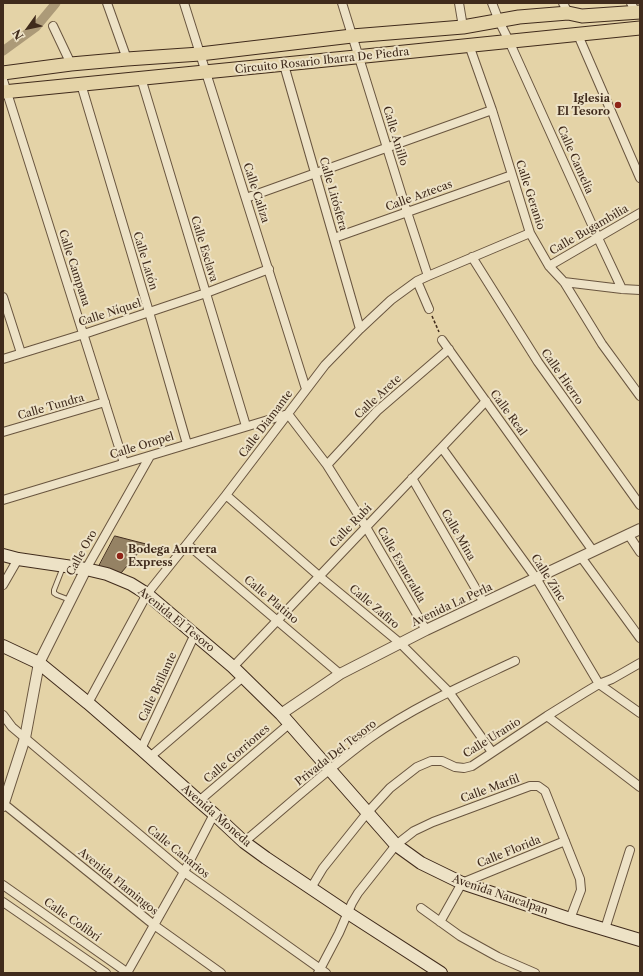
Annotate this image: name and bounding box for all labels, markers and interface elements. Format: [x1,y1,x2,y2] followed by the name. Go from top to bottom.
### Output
[8,8,48,48] north arrow
[9,27,26,42] text: N
[234,45,410,77] street label: Circuito Rosario Ibarra De Piedra
[557,92,610,118] place label: Iglesia El Tesoro
[613,100,623,110] marker: Iglesia El Tesoro
[380,105,410,167] street label: Calle Anillo
[554,124,596,196] street label: Calle Camelia
[316,156,350,232] street label: Calle Litósfera
[513,159,547,231] street label: Calle Geranio
[240,161,272,225] street label: Calle Caliza
[384,178,454,214] street label: Calle Aztecas
[547,202,631,258] street label: Calle Bugambilia
[188,214,220,284] street label: Calle Esclava
[55,228,93,308] street label: Calle Campana
[130,230,160,292] street label: Calle Latón
[77,297,143,329] street label: Calle Níquel
[538,347,586,407] street label: Calle Hierro
[352,372,404,422] street label: Calle Arete
[236,388,296,460] street label: Calle Diamante
[487,388,529,438] street label: Calle Real
[16,391,86,423] street label: Calle Tundra
[108,430,176,462] street label: Calle Oropel
[327,502,375,550] street label: Calle Rubí
[438,507,478,563] street label: Calle Mina
[374,525,428,605] street label: Calle Esmeralda
[64,528,100,578] street label: Calle Oro
[128,543,217,569] place label: Bodega Aurrera Express
[115,551,125,561] marker: Bodega Aurrera Express
[528,552,568,604] street label: Calle Zinc
[241,573,301,627] street label: Calle Platino
[409,580,495,630] street label: Avenida La Perla
[346,582,402,632] street label: Calle Zafiro
[135,585,217,655] street label: Avenida El Tesoro
[136,650,180,724] street label: Calle Brillante
[461,715,523,761] street label: Calle Uranio
[293,717,379,789] street label: Privada Del Tesoro
[201,722,273,786] street label: Calle Gorriones
[459,772,521,806] street label: Calle Marfil
[178,782,254,850] street label: Avenida Moneda
[144,823,212,881] street label: Calle Canarios
[475,833,543,871] street label: Calle Florida
[75,846,161,918] street label: Avenida Flamingos
[450,872,550,918] street label: Avenida Naucalpan
[41,896,103,944] street label: Calle Colibrí

